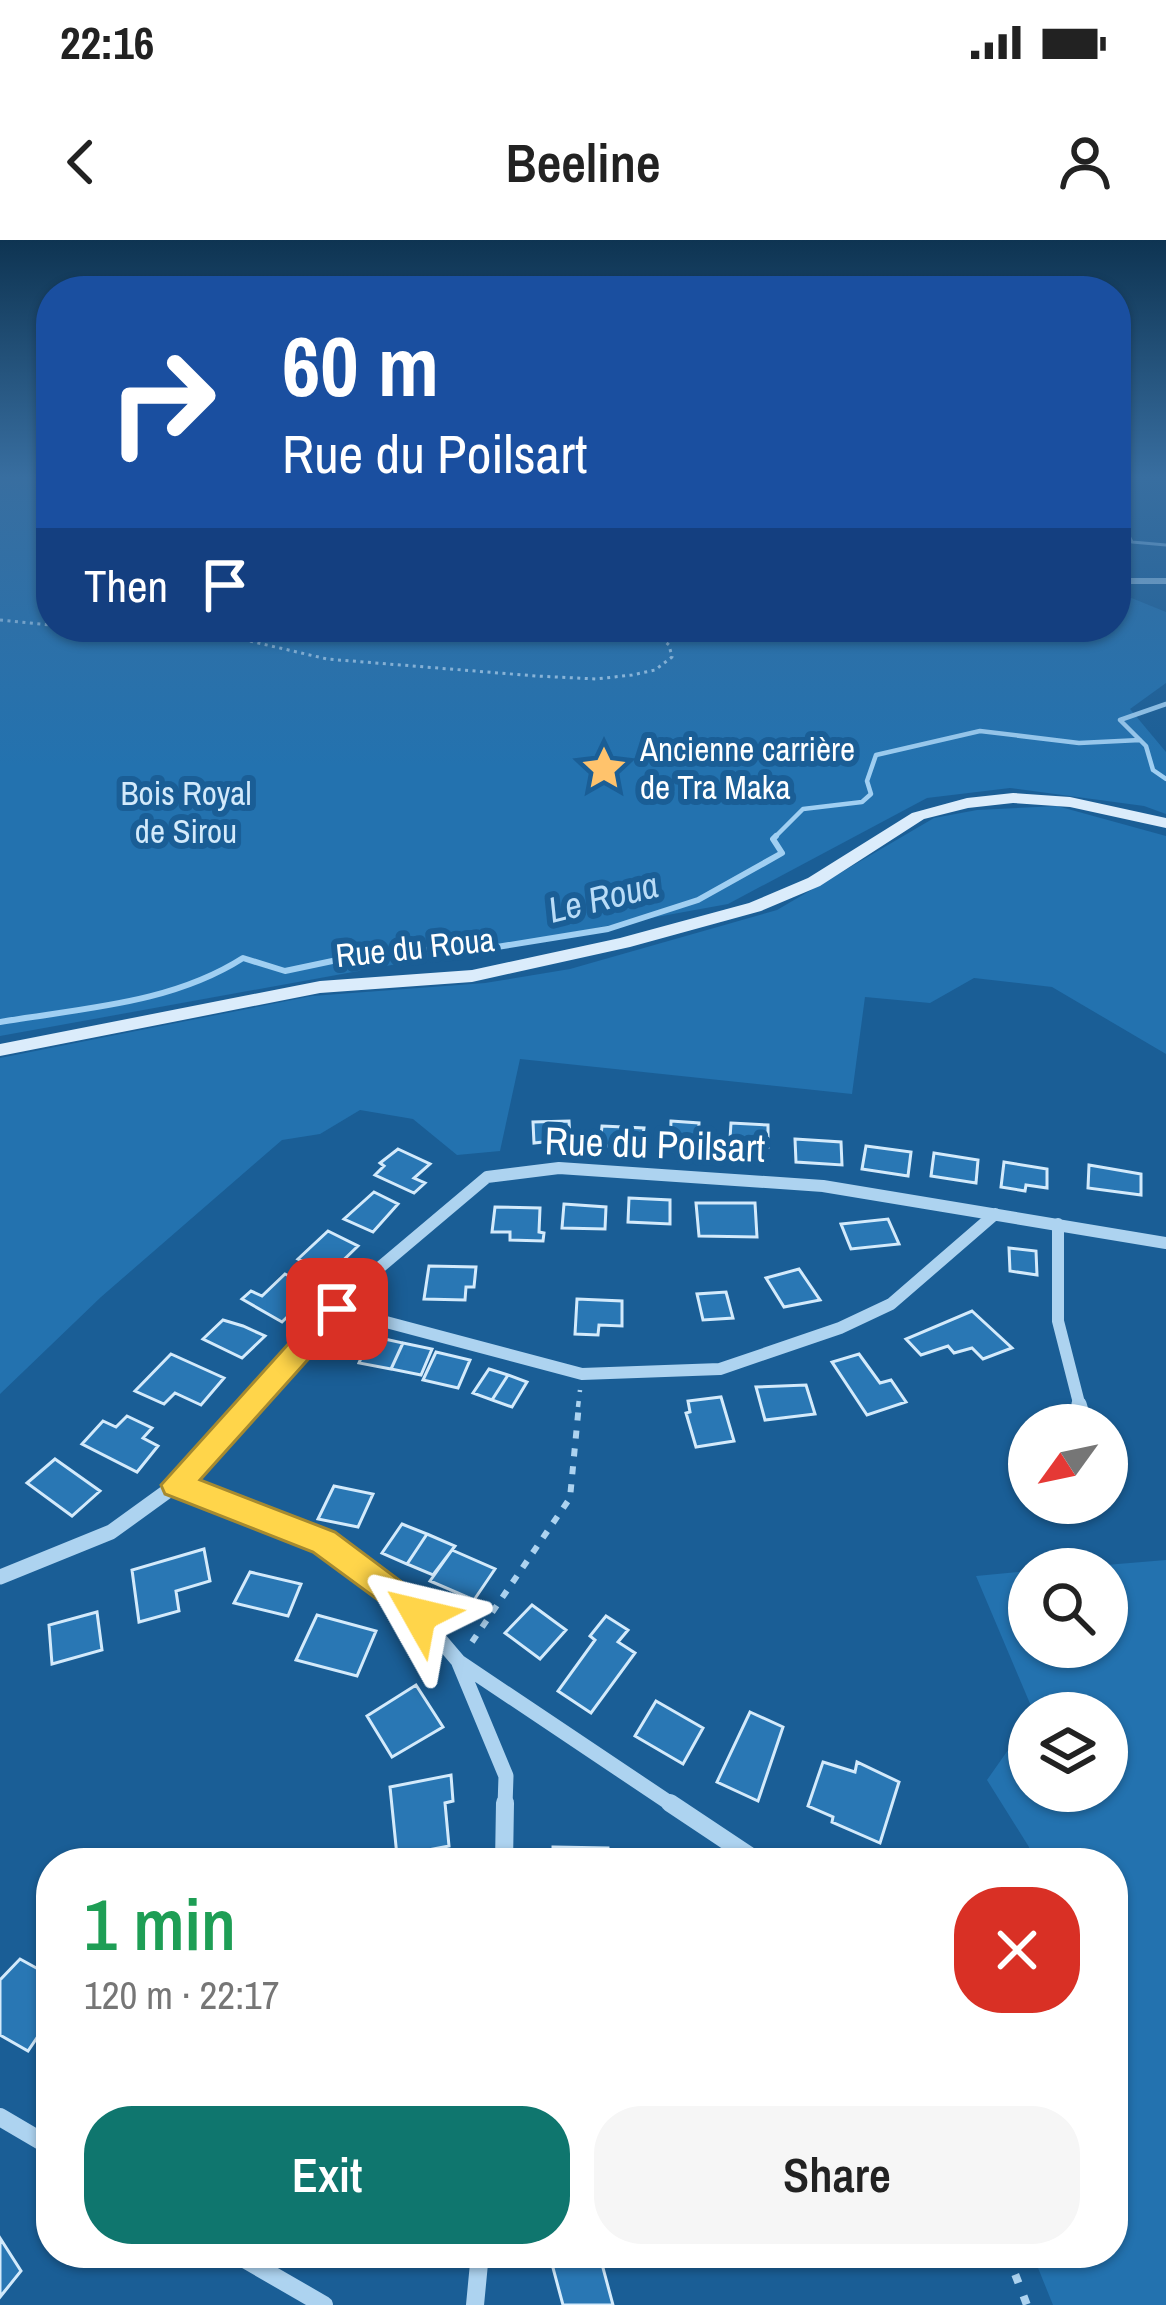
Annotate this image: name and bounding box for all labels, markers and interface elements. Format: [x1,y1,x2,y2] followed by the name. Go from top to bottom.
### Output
[60,12,154,73] text: 22:16
[505,126,661,199] text: Beeline
[48,129,114,195] icon: back
[1052,129,1118,195] icon: person
[282,309,439,422] text: 60 m
[84,324,240,480] icon: right
[282,417,587,490] text: Rue du Poilsart
[192,552,258,618] icon: arrive
[84,555,168,616] text: Then
[639,727,855,809] place label: Ancienne carrière de Tra Maka
[579,743,629,793] place icon: Ancienne carrière de Tra Maka
[121,771,251,853] park label: Bois Royal de Sirou
[543,860,663,934] water label: Le Roua
[333,917,497,977] street label: Rue du Roua
[544,1114,766,1174] street label: Rue du Poilsart
[286,1258,388,1360] pin
[304,1276,370,1342] icon: arrive
[1008,1404,1128,1524] north arrow
[1008,1404,1128,1812] map controls
[1008,1548,1128,1668] button: search
[356,1552,482,1678] position arrow
[1008,1692,1128,1812] button: layers
[84,1875,236,1972] text: 1 min
[954,1887,1080,2013] button: close
[84,1969,280,2021] text: 120 m · 22:17
[84,2106,570,2244] button: Exit
[594,2106,1080,2244] button: Share

